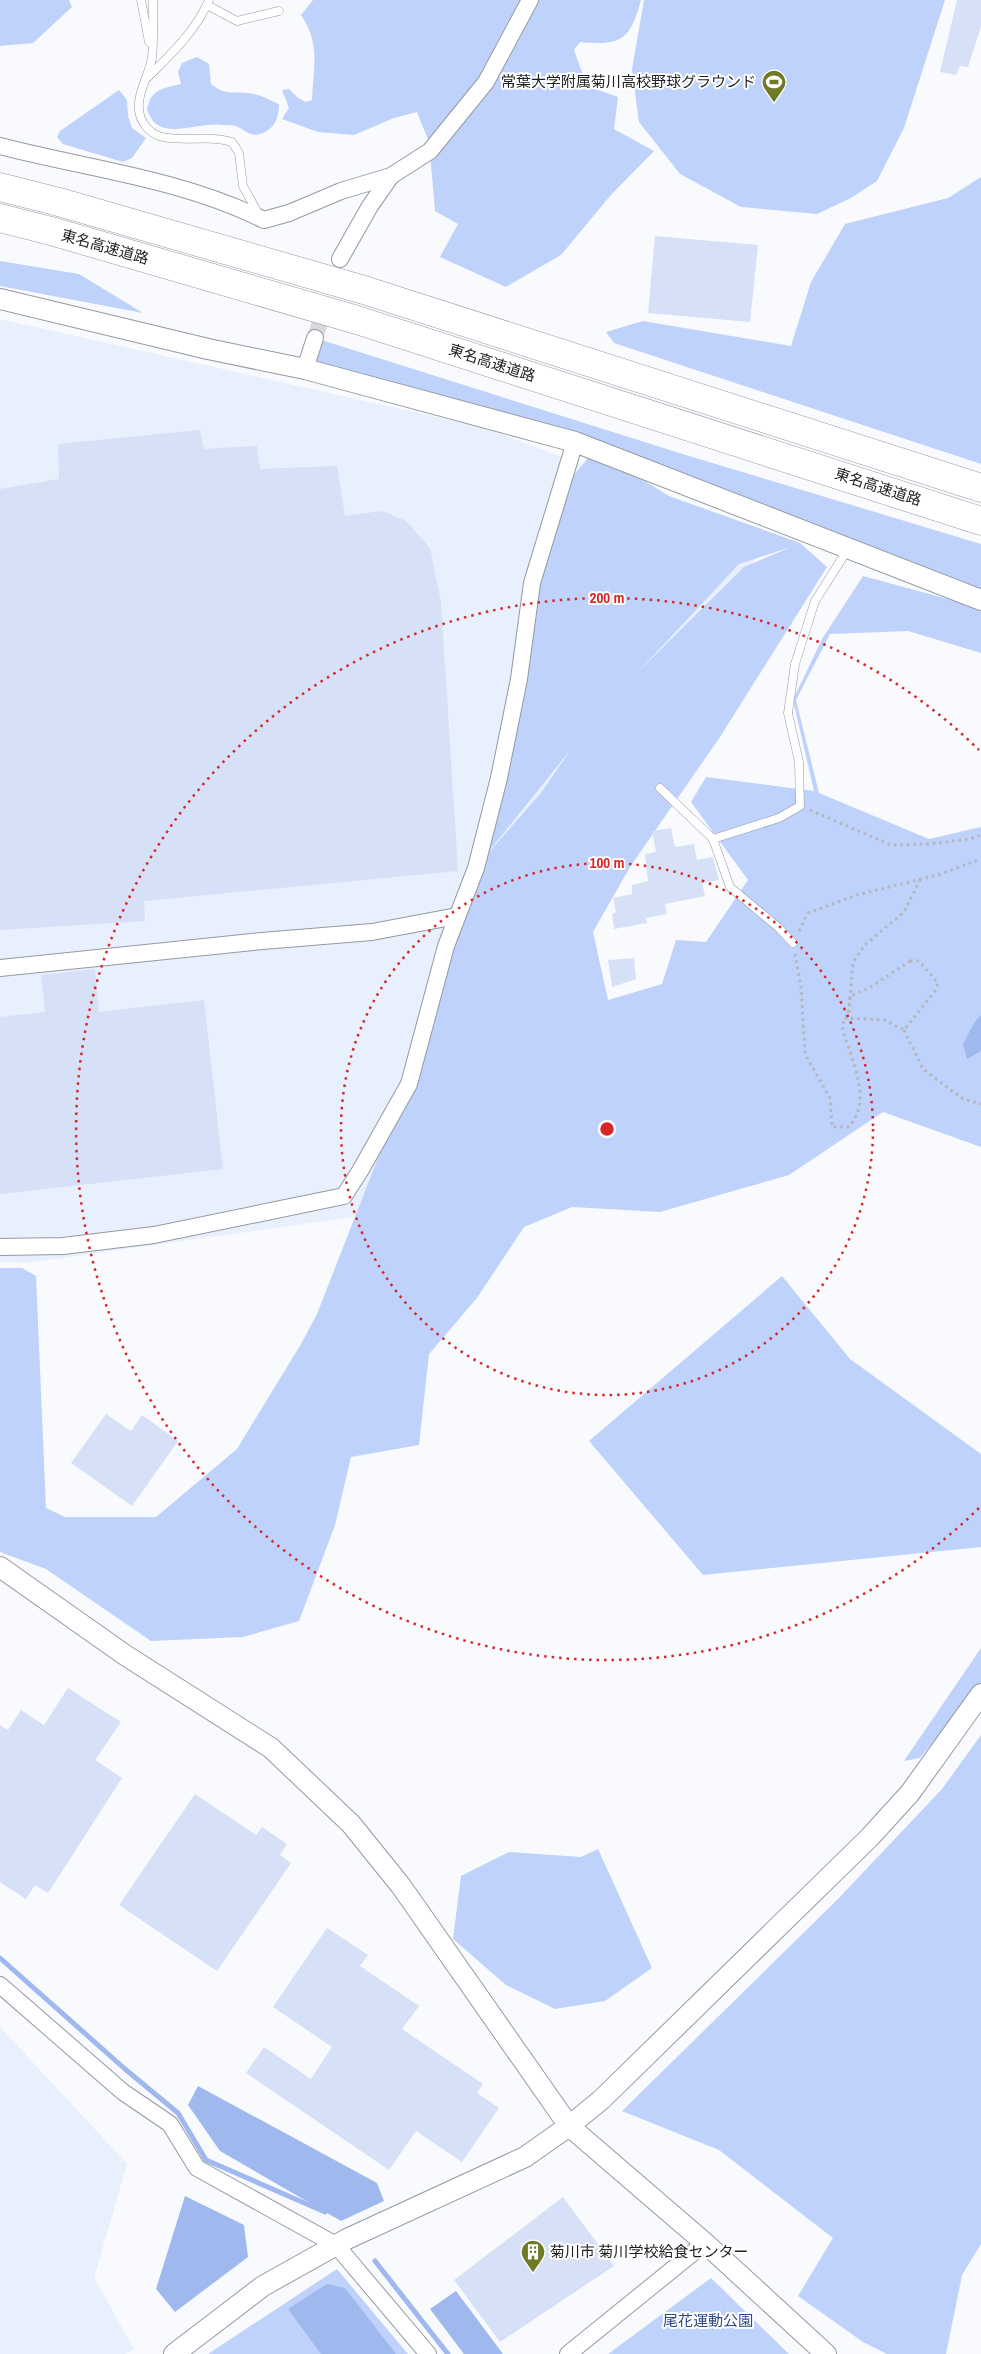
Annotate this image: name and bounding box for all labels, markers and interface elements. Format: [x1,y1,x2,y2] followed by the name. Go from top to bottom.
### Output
[761,69,787,103] sports icon: 常葉大学附属菊川高校野球グラウンド
[501,71,756,92] place label: 常葉大学附属菊川高校野球グラウンド
[59,224,151,269] street label: 東名高速道路
[446,339,538,386] street label: 東名高速道路
[832,463,924,510] street label: 東名高速道路
[590,587,624,608] text: 200 m
[590,852,624,873] text: 100 m
[598,1120,616,1138] centre of rings
[520,2239,546,2273] building icon: 菊川市 菊川学校給食センター
[550,2241,748,2262] place label: 菊川市 菊川学校給食センター
[663,2310,753,2331] park label: 尾花運動公園

